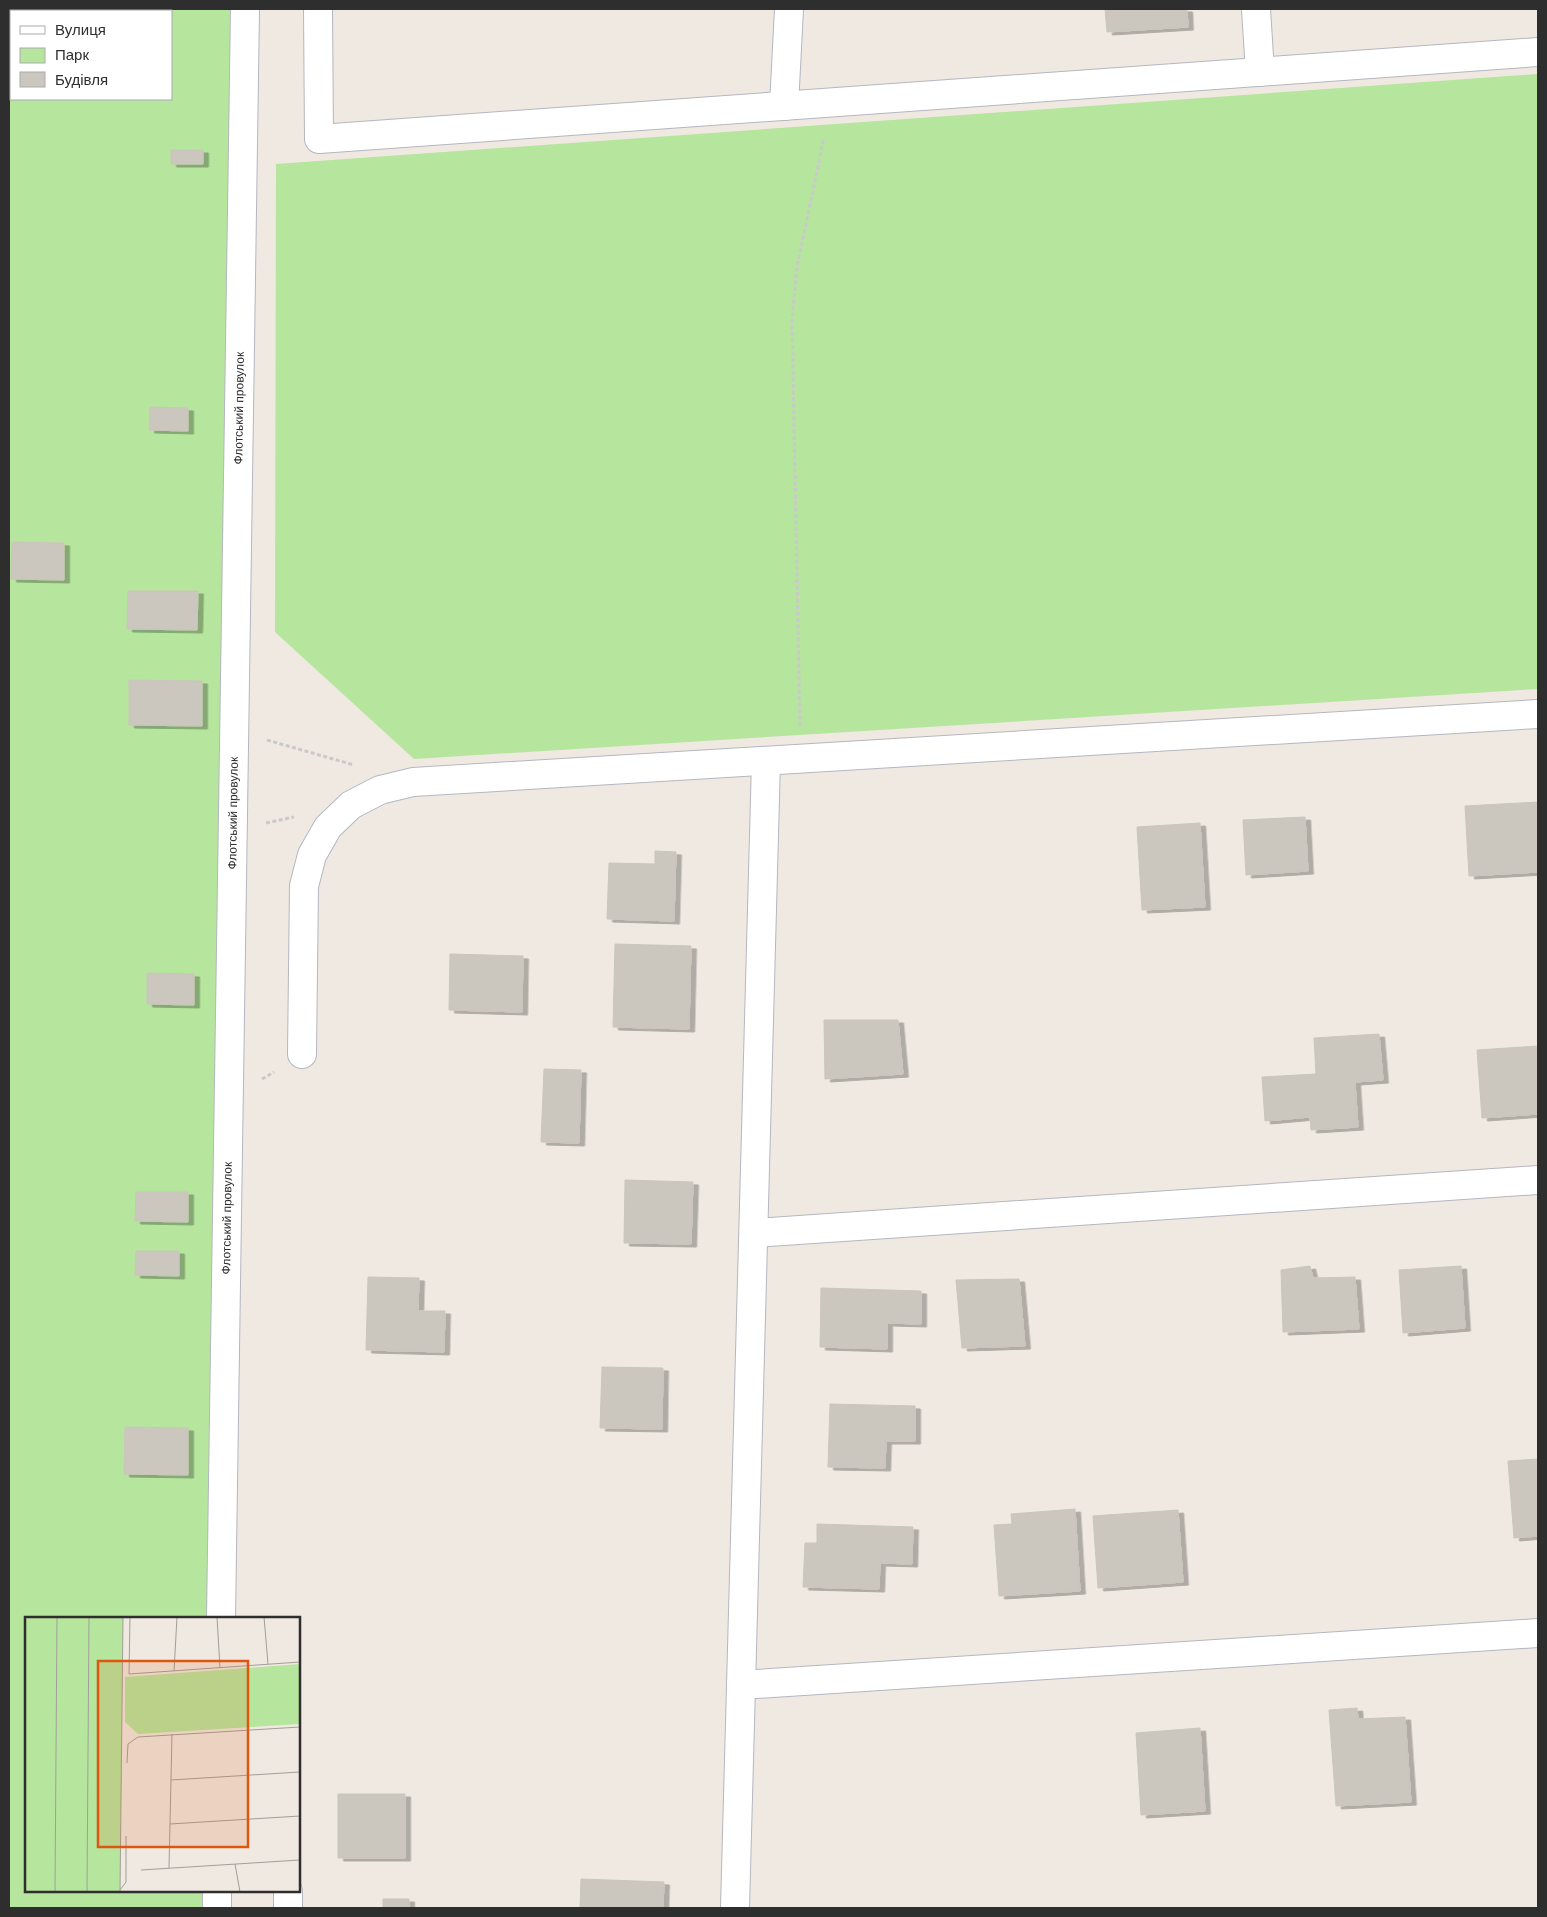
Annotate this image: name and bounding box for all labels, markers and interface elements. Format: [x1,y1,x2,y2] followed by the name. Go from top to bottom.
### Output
[10,10,172,100] legend
[55,21,106,38] text: Вулиця
[55,46,89,63] text: Парк
[55,71,108,88] text: Будівля
[231,351,247,465] street label: Флотський провулок
[225,756,241,870] street label: Флотський провулок
[219,1161,235,1275] street label: Флотський провулок
[25,1617,300,1892] inset map

